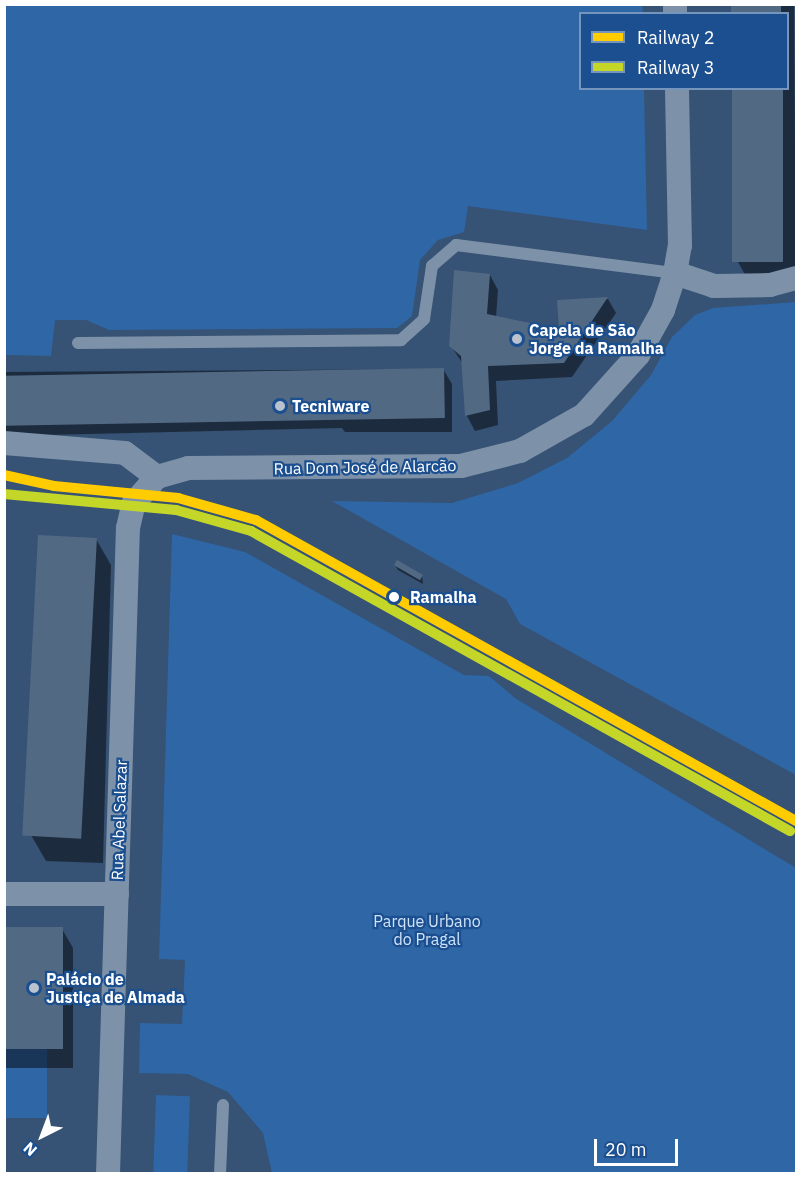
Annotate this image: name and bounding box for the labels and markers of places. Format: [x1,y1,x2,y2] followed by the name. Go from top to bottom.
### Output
[529,320,664,358] place label: Capela de São Jorge da Ramalha
[510,332,524,346] marker: Capela de São Jorge da Ramalha
[292,396,369,416] place label: Tecniware
[273,399,287,413] marker: Tecniware
[383,586,405,608] marker: Ramalha
[410,587,477,607] place label: Ramalha
[46,969,185,1007] place label: Palácio de Justiça de Almada
[27,981,41,995] marker: Palácio de Justiça de Almada

